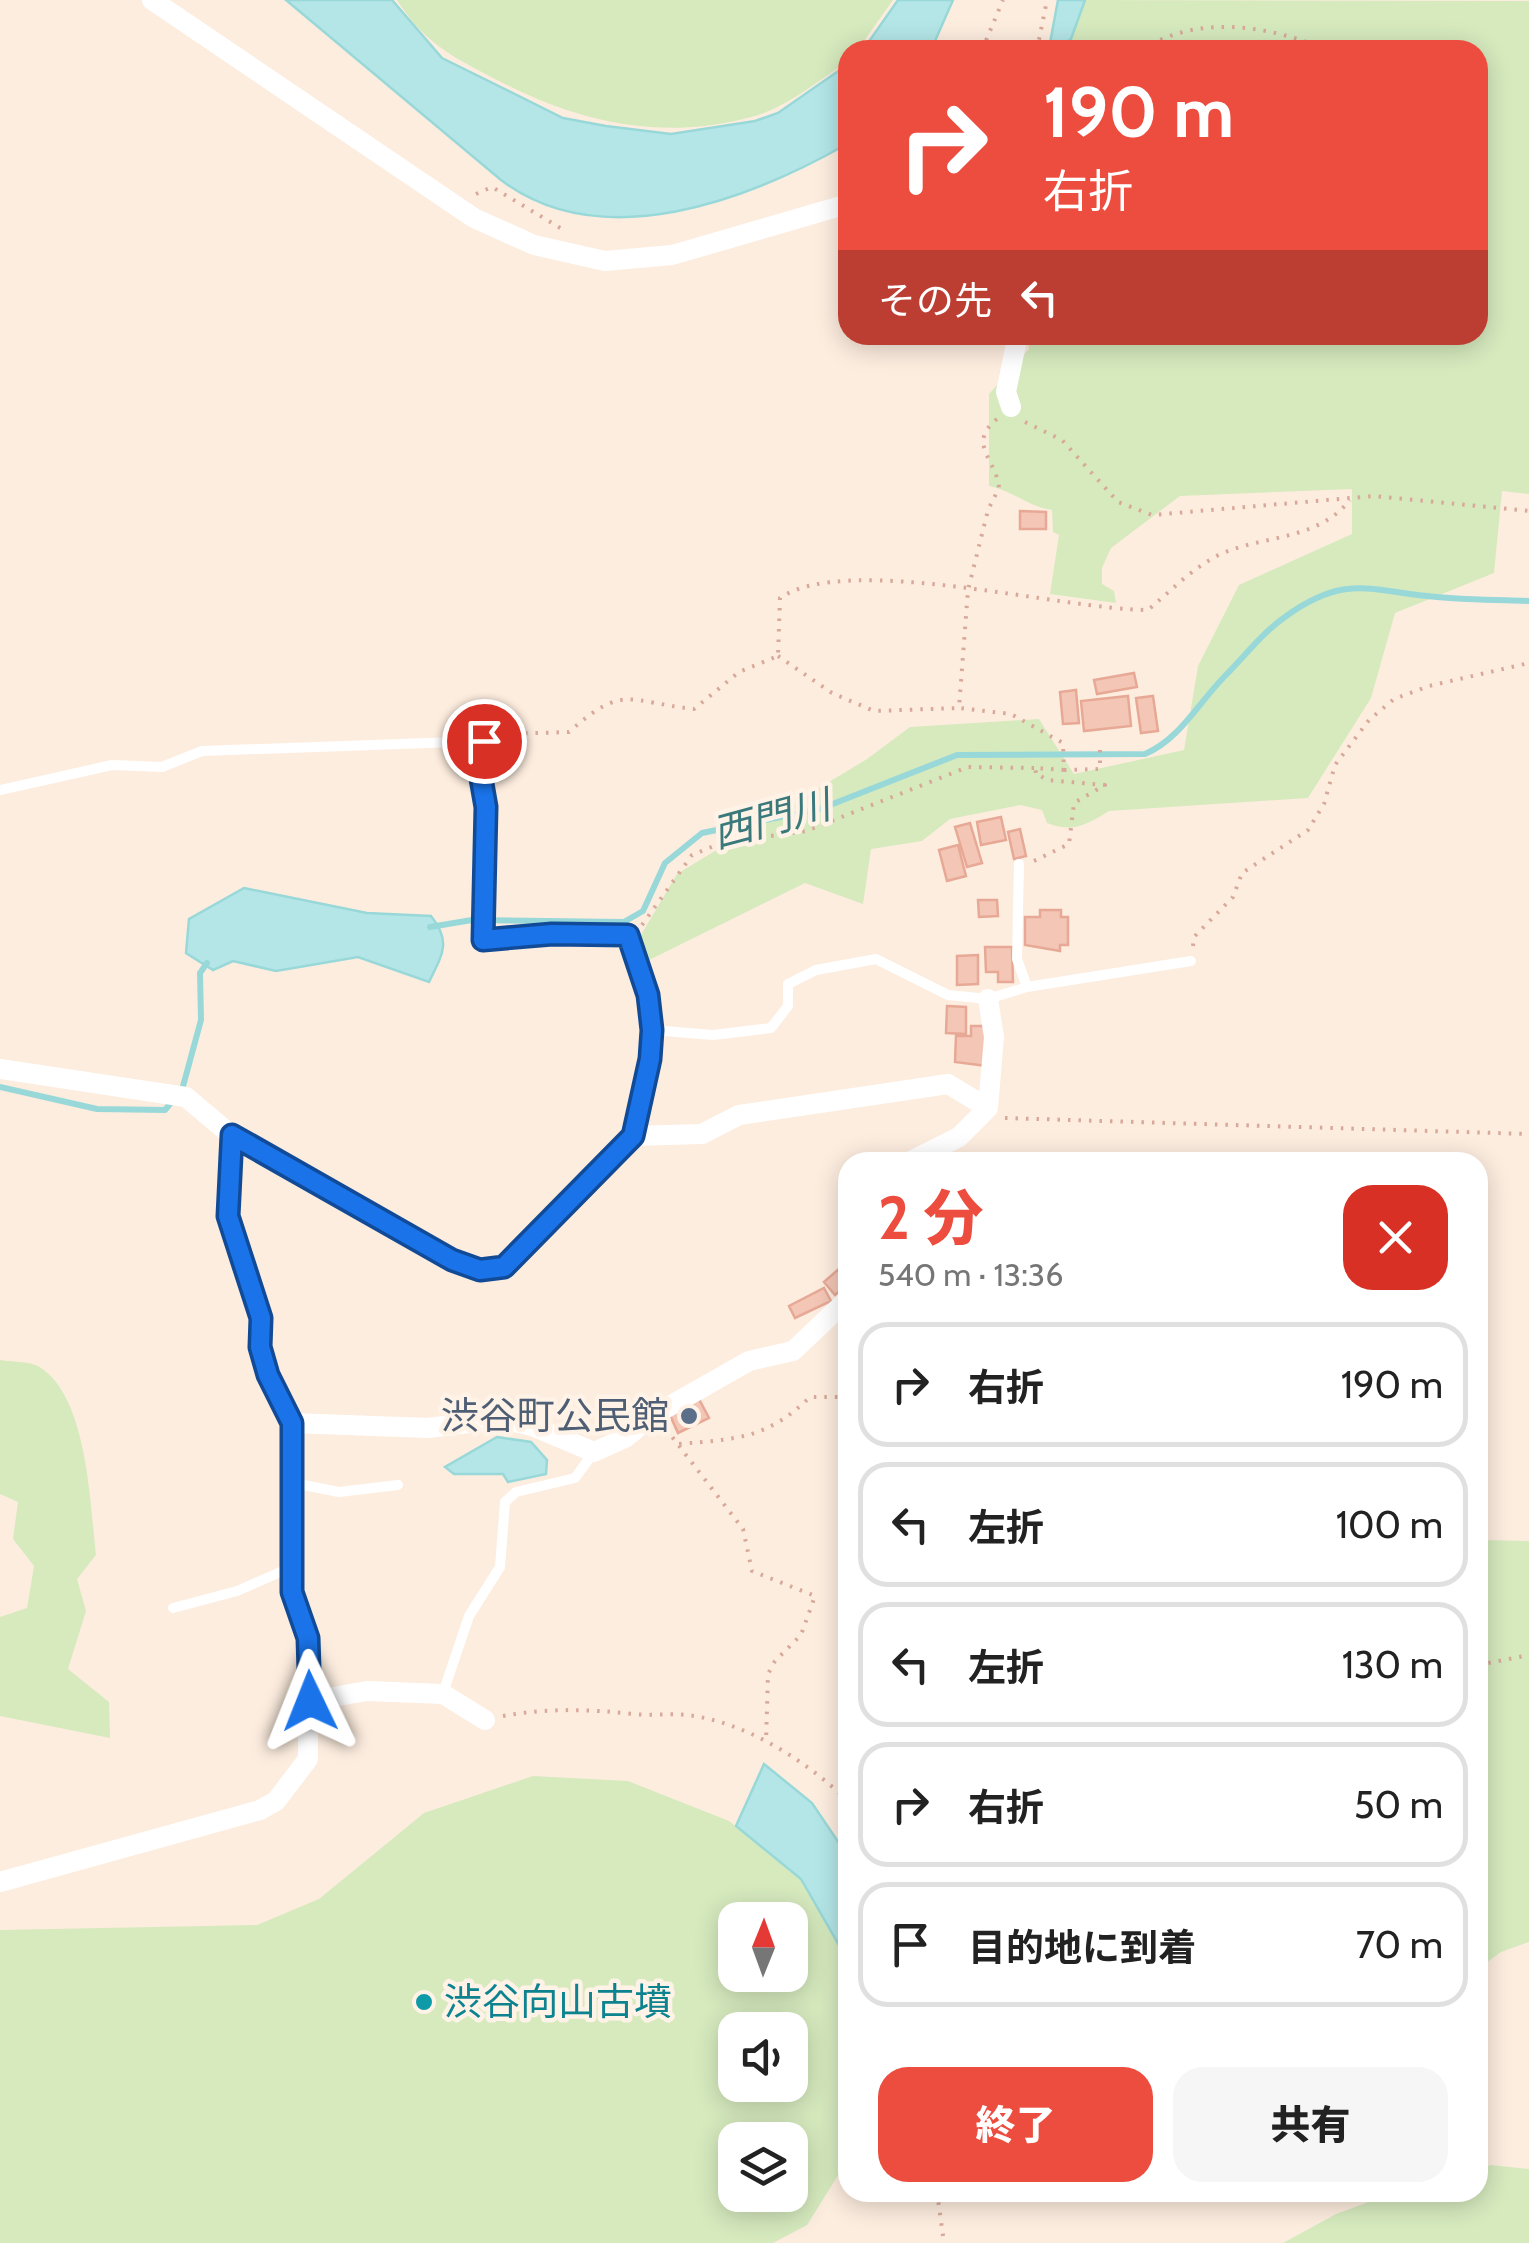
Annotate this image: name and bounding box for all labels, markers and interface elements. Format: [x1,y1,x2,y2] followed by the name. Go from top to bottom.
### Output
[1043,69,1234,155] text: 190 m
[878,80,1008,210] icon: right
[1043,164,1133,218] text: 右折
[1012,270,1067,325] icon: left
[878,277,992,324] text: その先
[442,699,527,784] pin
[457,714,512,769] icon: arrive
[707,778,839,858] water label: 西門川
[878,1181,983,1254] text: 2 分
[1343,1185,1448,1290] button: close
[878,1255,1063,1294] text: 540 m · 13:36
[883,1357,938,1412] icon: right
[1341,1361,1443,1408] text: 190 m
[968,1364,1044,1411] text: 右折
[441,1392,669,1439] place label: 渋谷町公民館
[678,1405,700,1427] marker: 渋谷町公民館
[883,1497,938,1552] icon: left
[1336,1501,1443,1548] text: 100 m
[968,1504,1044,1551] text: 左折
[883,1637,938,1692] icon: left
[1342,1641,1443,1688] text: 130 m
[968,1644,1044,1691] text: 左折
[258,1649,362,1753] position arrow
[883,1777,938,1832] icon: right
[1354,1781,1443,1828] text: 50 m
[968,1784,1044,1831] text: 右折
[718,1902,808,1992] north arrow
[718,1902,808,2212] map controls
[883,1917,938,1972] icon: arrive
[1356,1921,1443,1968] text: 70 m
[968,1924,1196,1971] text: 目的地に到着
[444,1978,672,2025] place label: 渋谷向山古墳
[413,1991,435,2013] marker: 渋谷向山古墳
[718,2012,808,2102] button: sound
[878,2067,1153,2182] button: 終了
[1173,2067,1448,2182] button: 共有
[718,2122,808,2212] button: layers

